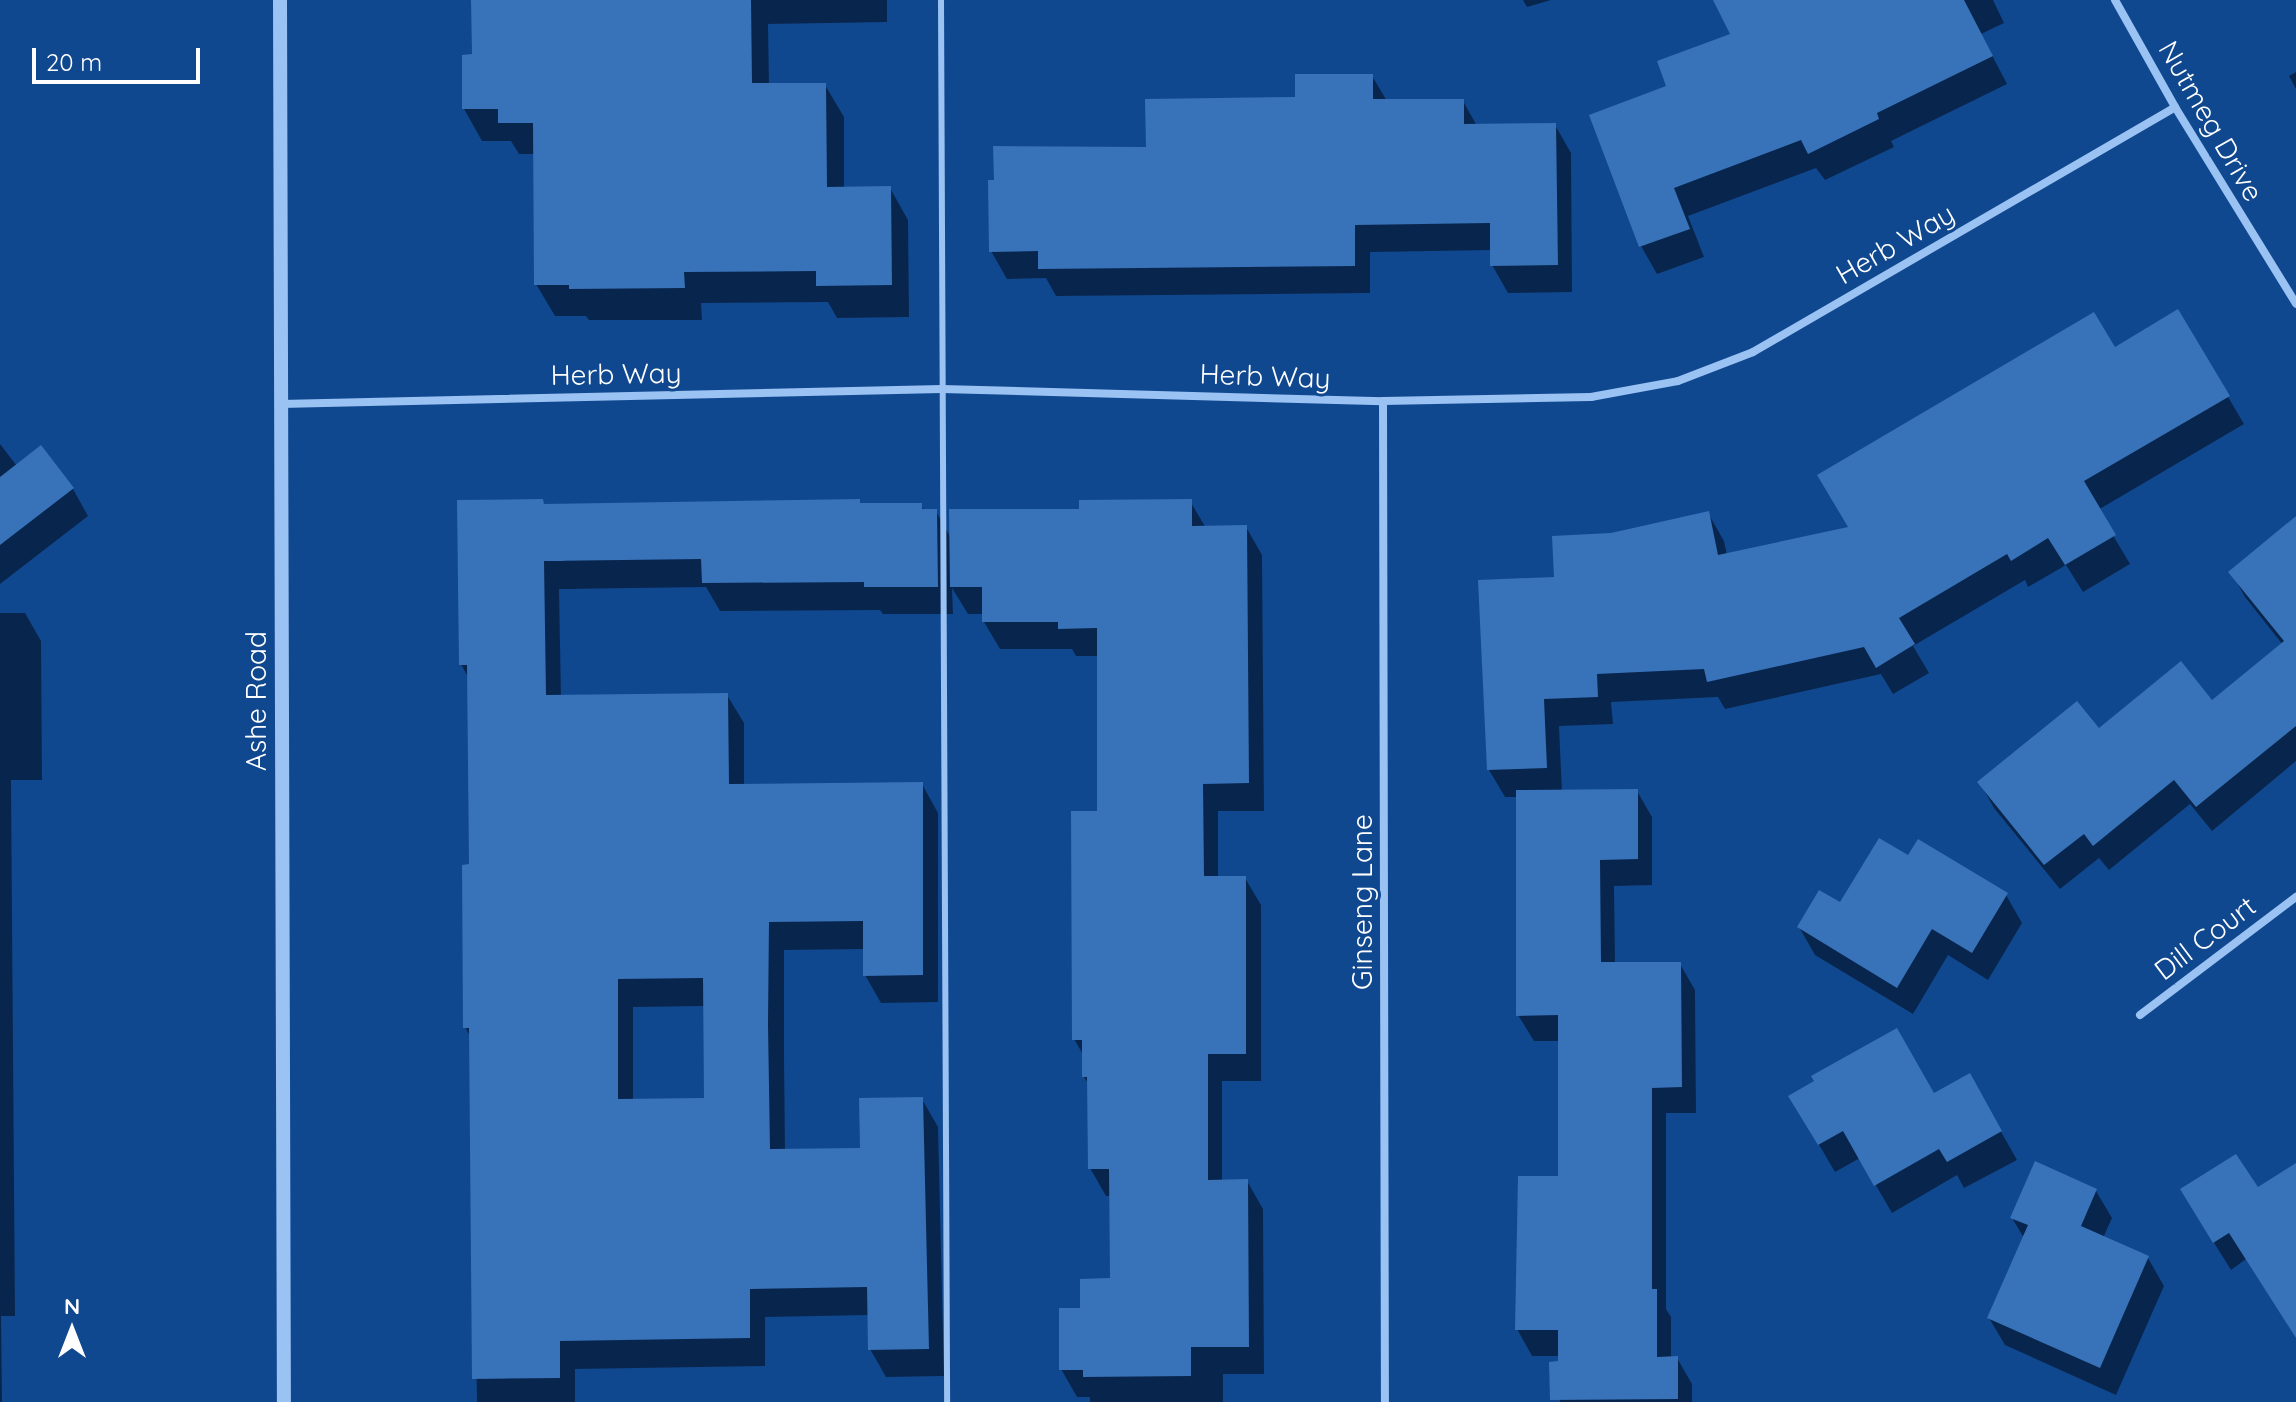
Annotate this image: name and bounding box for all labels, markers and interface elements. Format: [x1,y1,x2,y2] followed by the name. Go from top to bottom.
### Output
[36,32,204,82] scale bar
[2152,35,2270,207] street label: Nutmeg Drive
[46,47,102,77] text: 20 m
[1830,197,1960,291] street label: Herb Way
[550,356,682,392] street label: Herb Way
[1199,357,1331,395] street label: Herb Way
[239,631,273,771] street label: Ashe Road
[1345,814,1379,990] street label: Ginseng Lane
[2148,889,2262,987] street label: Dill Court
[32,1290,112,1370] north arrow
[64,1292,80,1320] text: N

